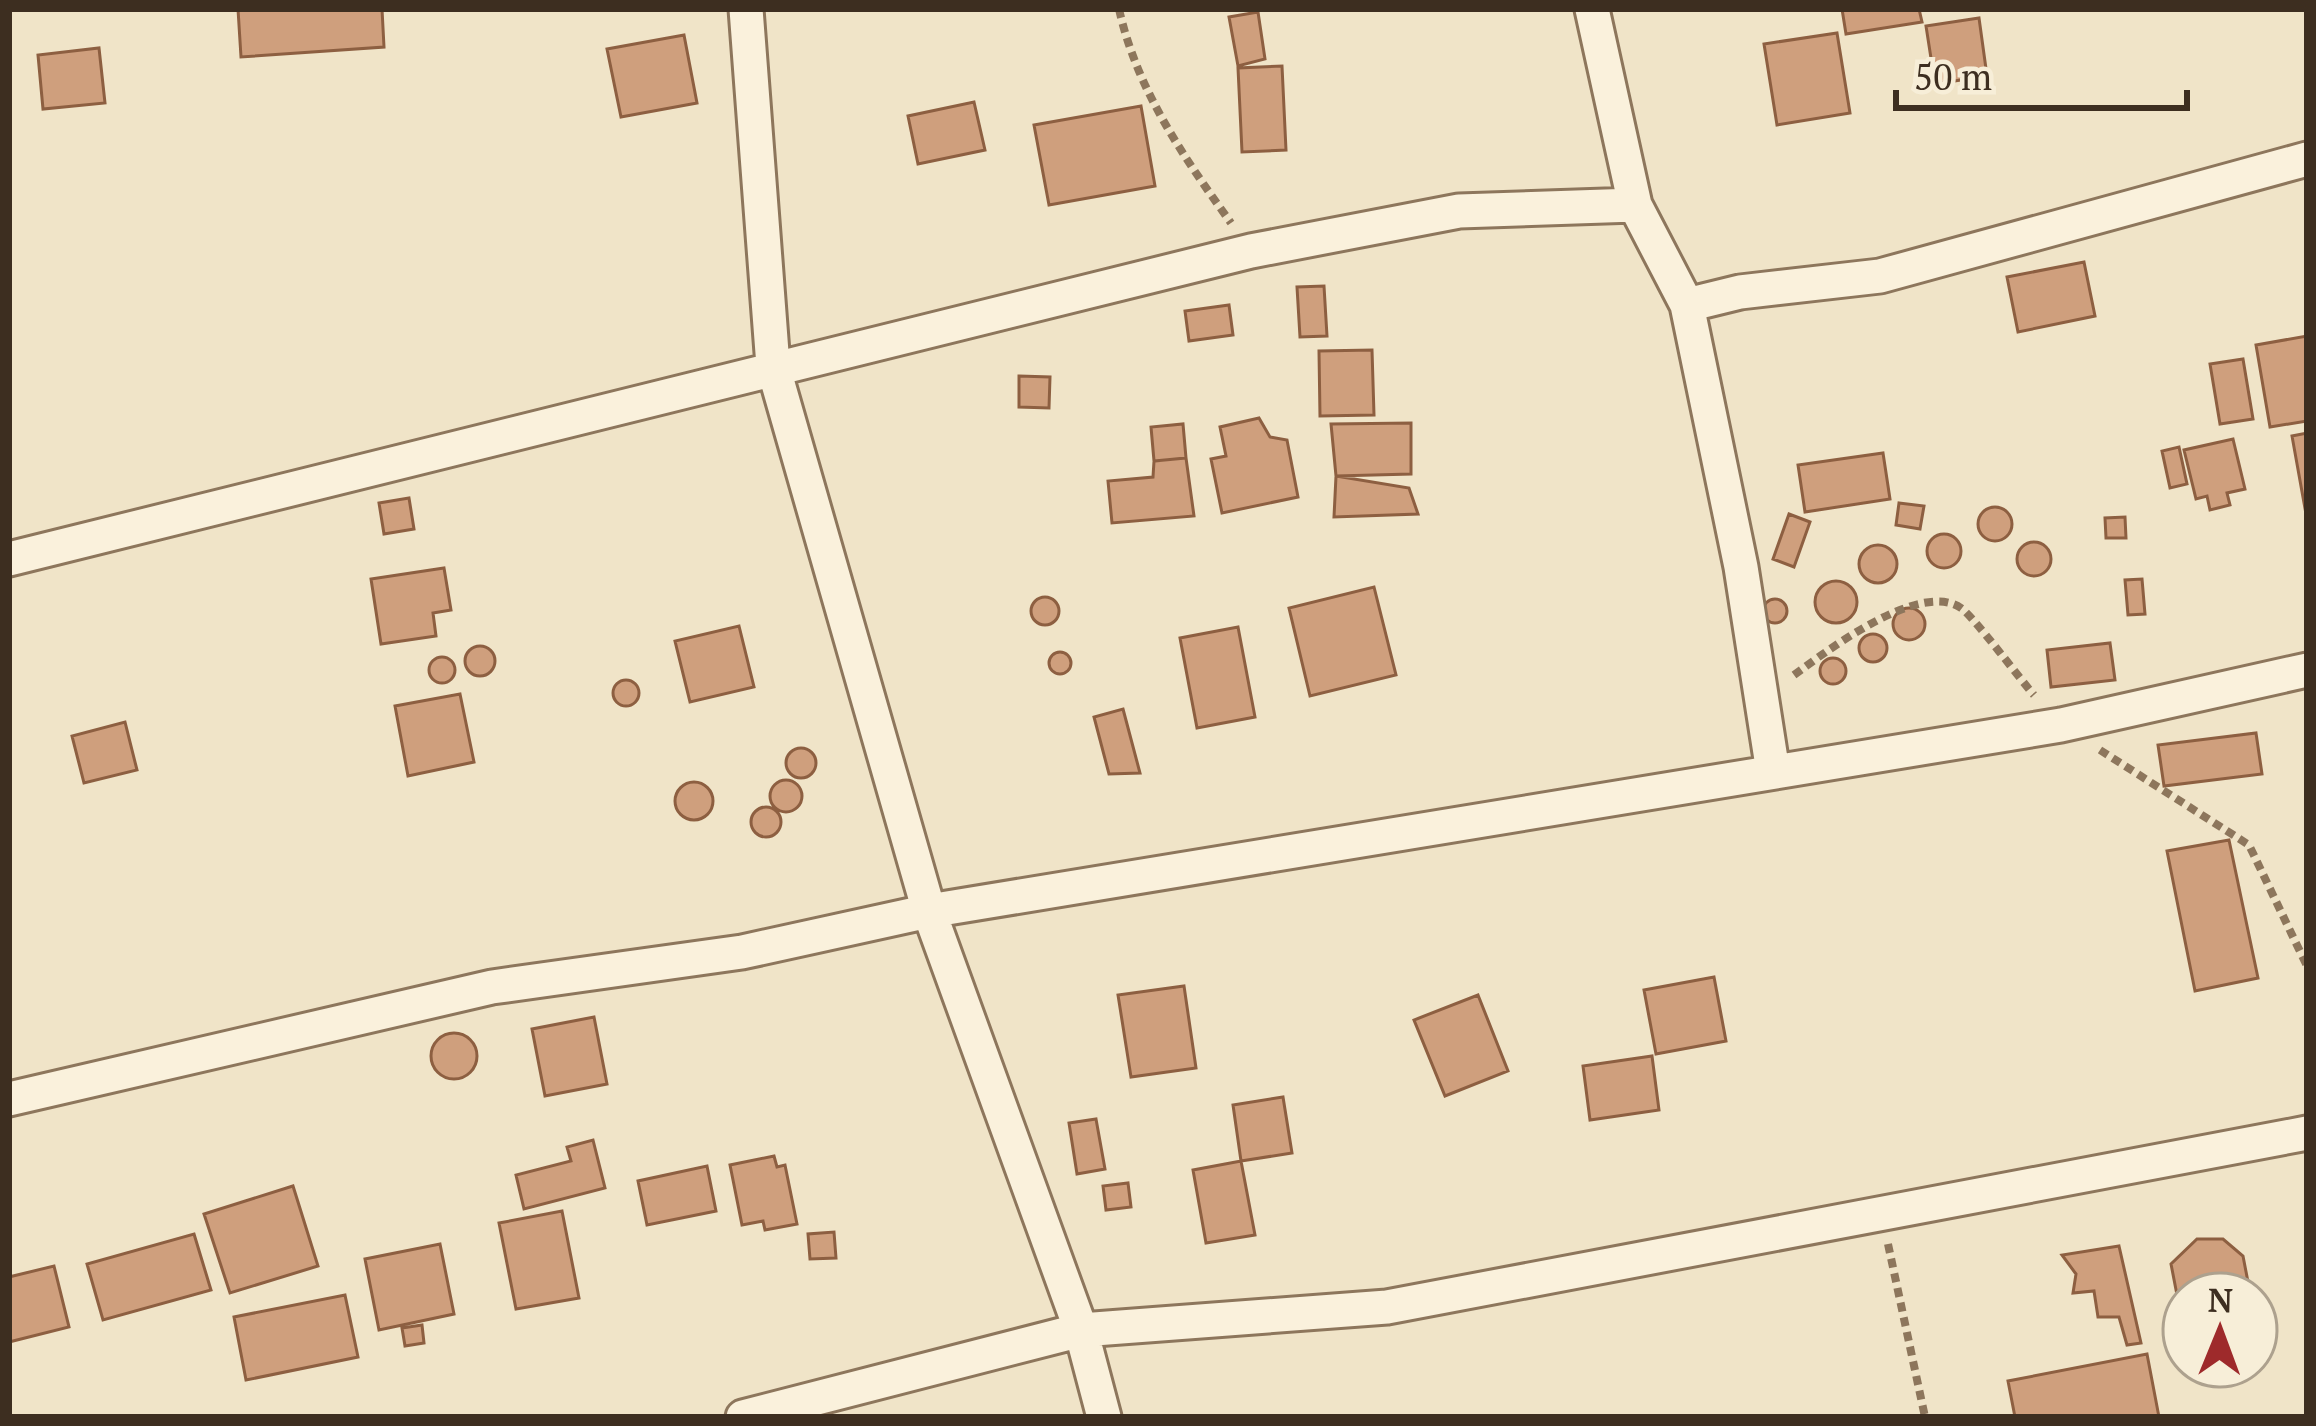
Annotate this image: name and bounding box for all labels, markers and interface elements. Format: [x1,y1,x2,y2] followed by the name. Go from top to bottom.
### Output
[1896,36,2187,110] scale bar
[1914,53,1992,100] text: 50 m
[2160,1270,2280,1390] north arrow
[2208,1278,2233,1321] text: N

